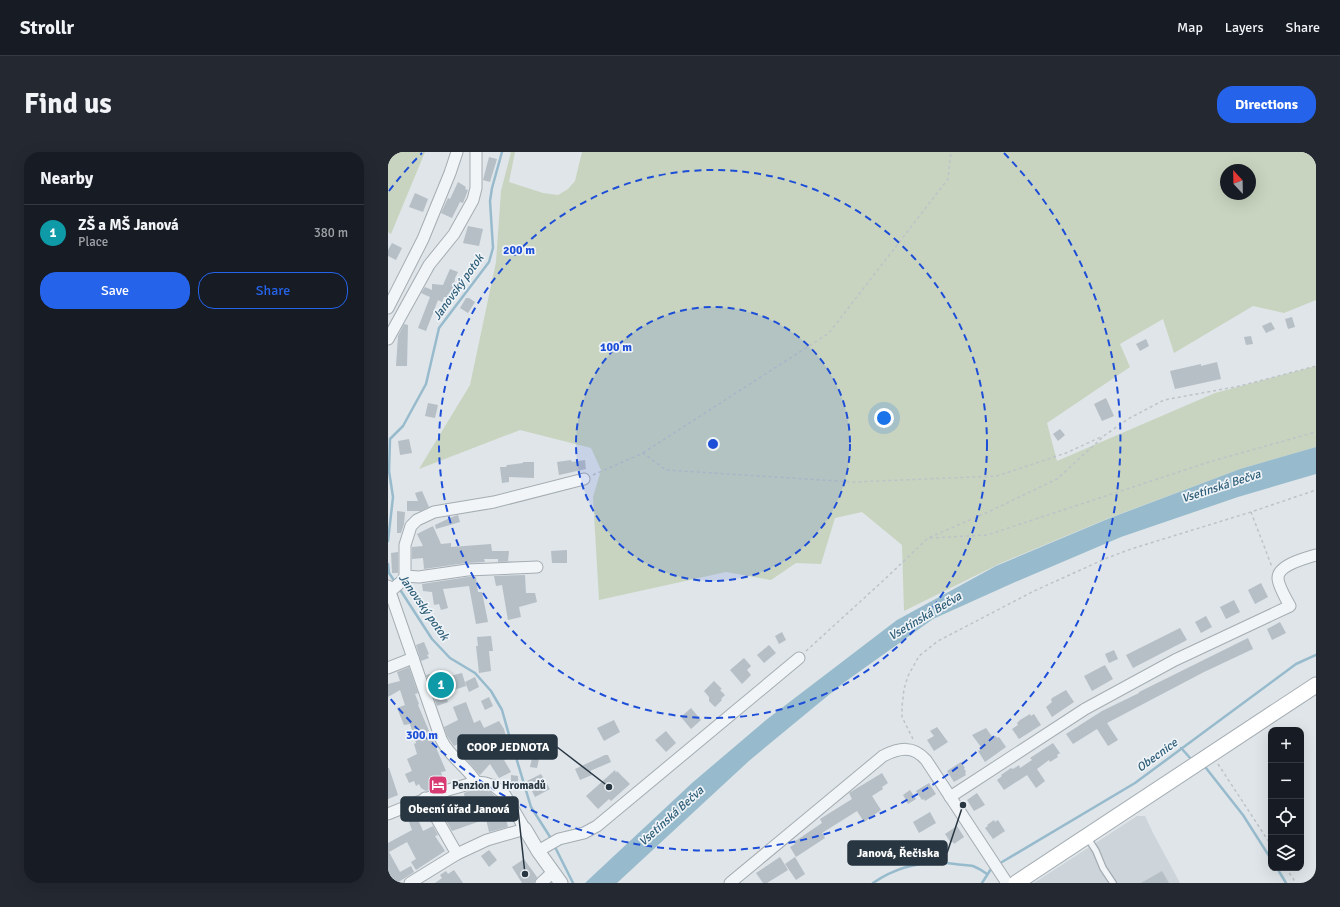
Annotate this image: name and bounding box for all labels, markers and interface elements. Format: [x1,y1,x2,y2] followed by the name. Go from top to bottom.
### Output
[20,16,74,40] text: Strollr
[1177,19,1203,36] text: Map
[1225,19,1264,36] text: Layers
[1286,19,1320,36] text: Share
[1217,86,1316,123] button: Directions
[24,87,112,121] text: Find us
[1220,164,1256,200] north arrow
[40,168,93,189] text: Nearby
[78,216,179,234] text: ZŠ a MŠ Janová
[49,225,57,241] text: 1
[314,225,348,241] text: 380 m
[78,234,108,250] text: Place
[503,243,535,258] text: 200 m
[430,251,488,323] water label: Janovský potok
[40,272,190,309] button: Save
[198,272,348,309] button: Share
[600,340,632,355] text: 100 m
[874,408,894,428] your location
[706,437,720,451] centre of rings
[1180,466,1263,506] water label: Vsetínská Bečva
[395,571,453,644] water label: Janovský potok
[886,588,965,644] water label: Vsetínská Bečva
[428,670,454,700] pin: 1
[1268,727,1304,871] map controls
[1268,727,1304,763] button: +
[406,728,438,743] text: 300 m
[458,735,557,759] callout: COOP JEDNOTA
[1134,735,1182,775] water label: Obecnice
[467,740,550,755] text: COOP JEDNOTA
[1268,763,1304,799] button: −
[427,774,449,796] hotel icon: Penzion U Hromadů
[452,779,546,792] place label: Penzion U Hromadů
[636,783,708,849] water label: Vsetínská Bečva
[401,797,518,821] callout: Obecní úřad Janová
[1268,799,1304,835] button: locate
[408,802,510,817] text: Obecní úřad Janová
[1268,835,1304,871] button: layers
[848,841,947,865] callout: Janová, Řečiska
[857,846,939,861] text: Janová, Řečiska

